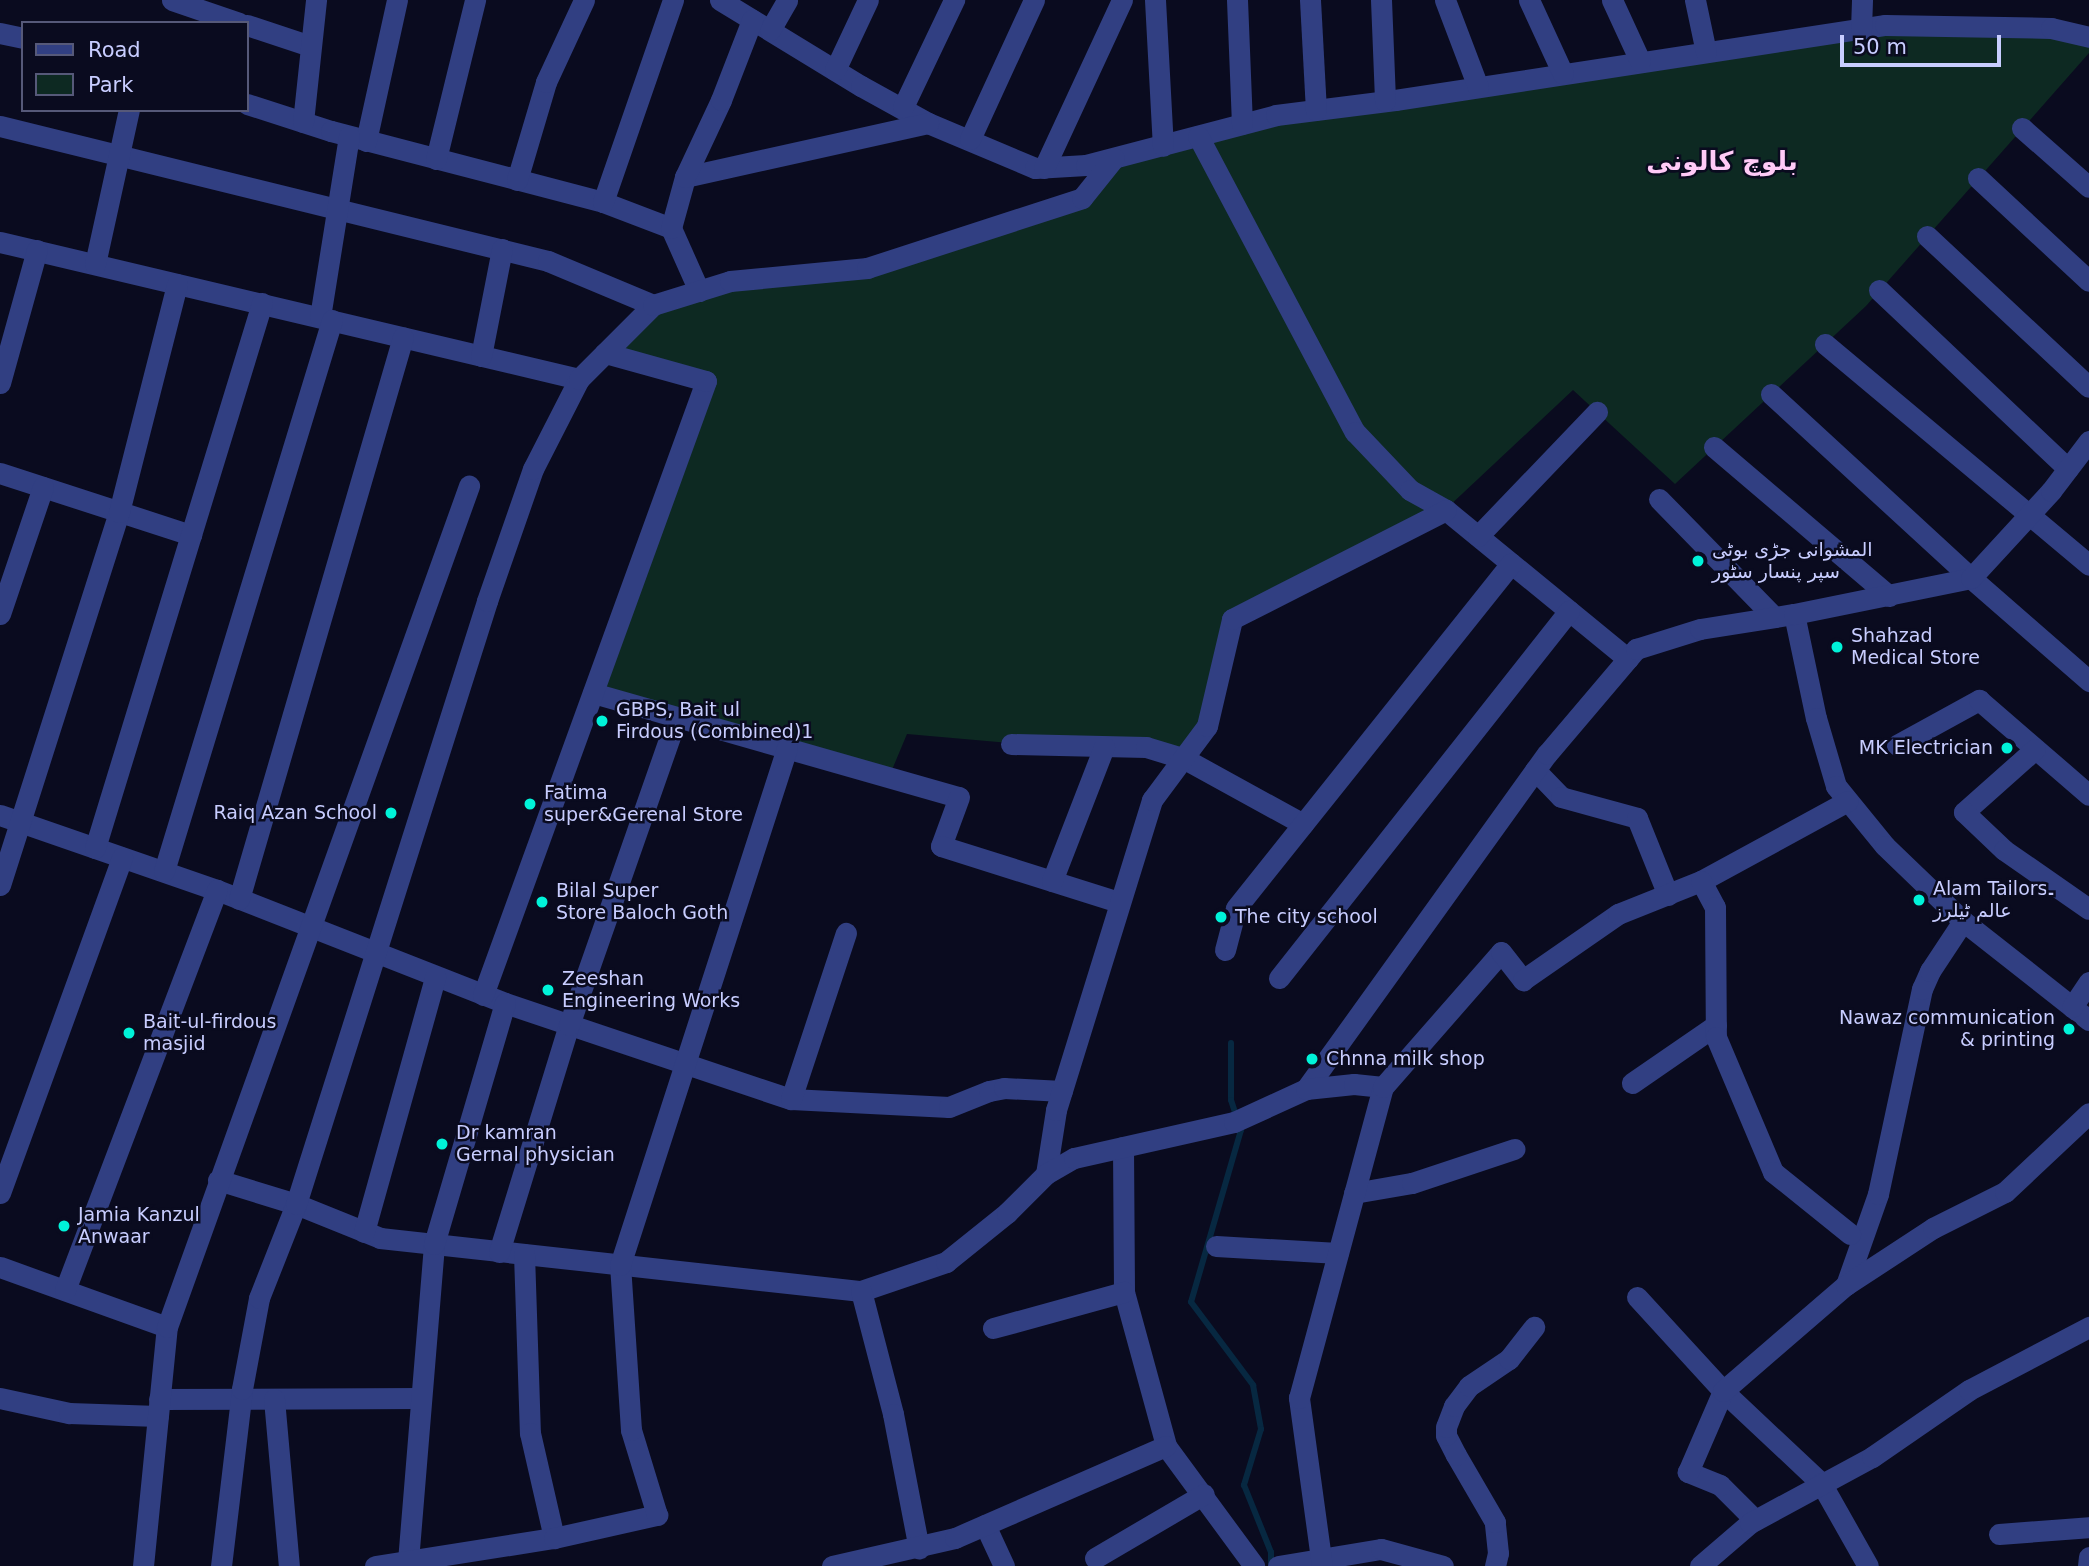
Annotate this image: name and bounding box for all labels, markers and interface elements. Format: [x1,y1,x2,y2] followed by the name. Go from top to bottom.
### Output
[21,21,248,112] legend
[1844,21,2005,65] scale bar
[1853,35,1907,59] text: 50 m
[88,38,141,62] text: Road
[88,73,133,97] text: Park
[1646,146,1798,178] district label: بلوچ کالونی
[1712,539,1873,583] place label: المشوانی جڑی بوٹی سپر پنسار سٹور
[1690,553,1706,569] marker: المشوانی جڑی بوٹی سپر پنسار سٹور
[1851,625,1980,669] place label: Shahzad Medical Store
[1829,639,1845,655] marker: Shahzad Medical Store
[616,699,813,743] place label: GBPS, Bait ul Firdous (Combined)1
[594,713,610,729] marker: GBPS, Bait ul Firdous (Combined)1
[1859,737,1993,759] place label: MK Electrician
[1999,740,2015,756] marker: MK Electrician
[544,782,743,826] place label: Fatima super&Gerenal Store
[522,796,538,812] marker: Fatima super&Gerenal Store
[213,802,377,824] place label: Raiq Azan School
[383,805,399,821] marker: Raiq Azan School
[1933,878,2054,922] place label: Alam Tailors۔ عالم ٹیلرز
[556,880,728,924] place label: Bilal Super Store Baloch Goth
[1911,892,1927,908] marker: Alam Tailors۔ عالم ٹیلرز
[534,894,550,910] marker: Bilal Super Store Baloch Goth
[1235,906,1378,928] place label: The city school
[1213,909,1229,925] marker: The city school
[562,968,740,1012] place label: Zeeshan Engineering Works
[540,982,556,998] marker: Zeeshan Engineering Works
[1839,1007,2055,1051] place label: Nawaz communication & printing
[143,1011,277,1055] place label: Bait-ul-firdous masjid
[2061,1021,2077,1037] marker: Nawaz communication & printing
[121,1025,137,1041] marker: Bait-ul-firdous masjid
[1326,1048,1485,1070] place label: Chnna milk shop
[1304,1051,1320,1067] marker: Chnna milk shop
[456,1122,615,1166] place label: Dr kamran Gernal physician
[434,1136,450,1152] marker: Dr kamran Gernal physician
[78,1204,200,1248] place label: Jamia Kanzul Anwaar
[56,1218,72,1234] marker: Jamia Kanzul Anwaar

